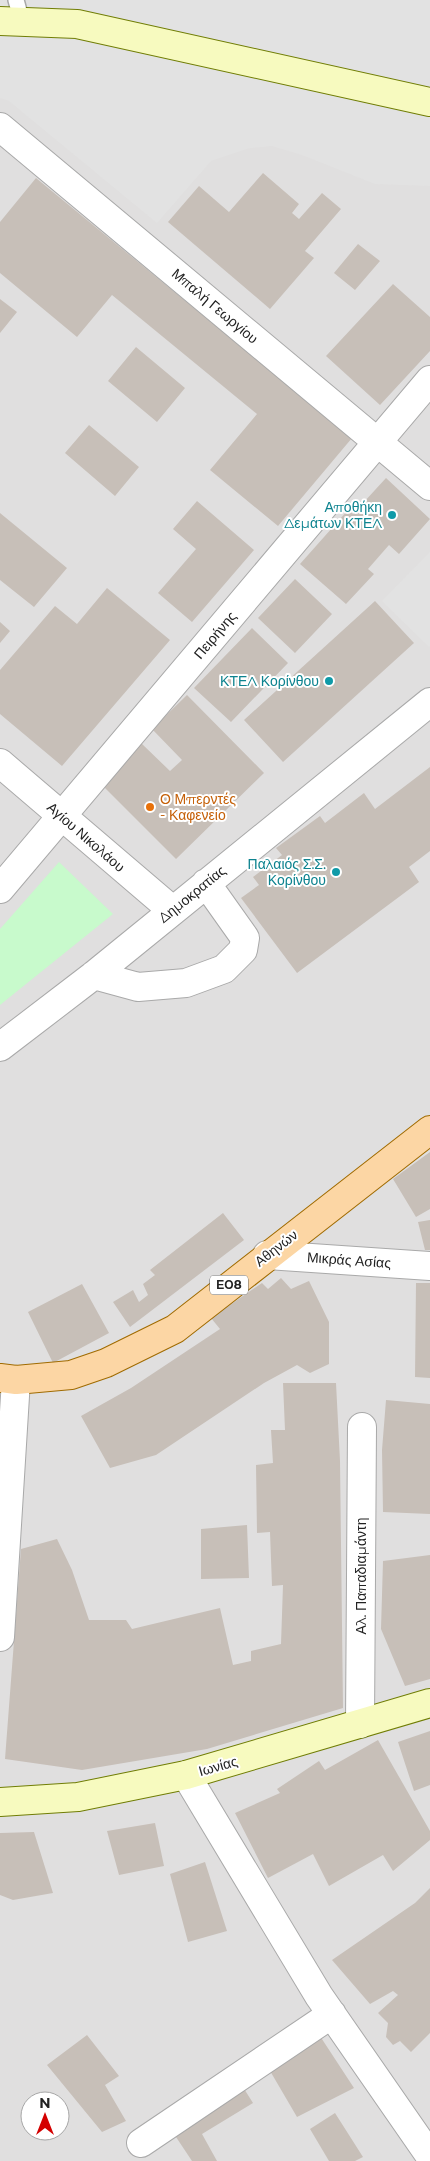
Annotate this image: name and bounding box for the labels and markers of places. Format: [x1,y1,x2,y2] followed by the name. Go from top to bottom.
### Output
[284,498,382,532] place label: Αποθήκη Δεμάτων ΚΤΕΛ
[386,509,398,521] marker: Αποθήκη Δεμάτων ΚΤΕΛ
[220,672,319,690] place label: ΚΤΕΛ Κορίνθου
[323,675,335,687] marker: ΚΤΕΛ Κορίνθου
[160,790,236,824] place label: Ο Μπερντές - Καφενείο
[144,801,156,813] marker: Ο Μπερντές - Καφενείο
[248,855,326,889] place label: Παλαιός Σ.Σ. Κορίνθου
[330,866,342,878] marker: Παλαιός Σ.Σ. Κορίνθου

